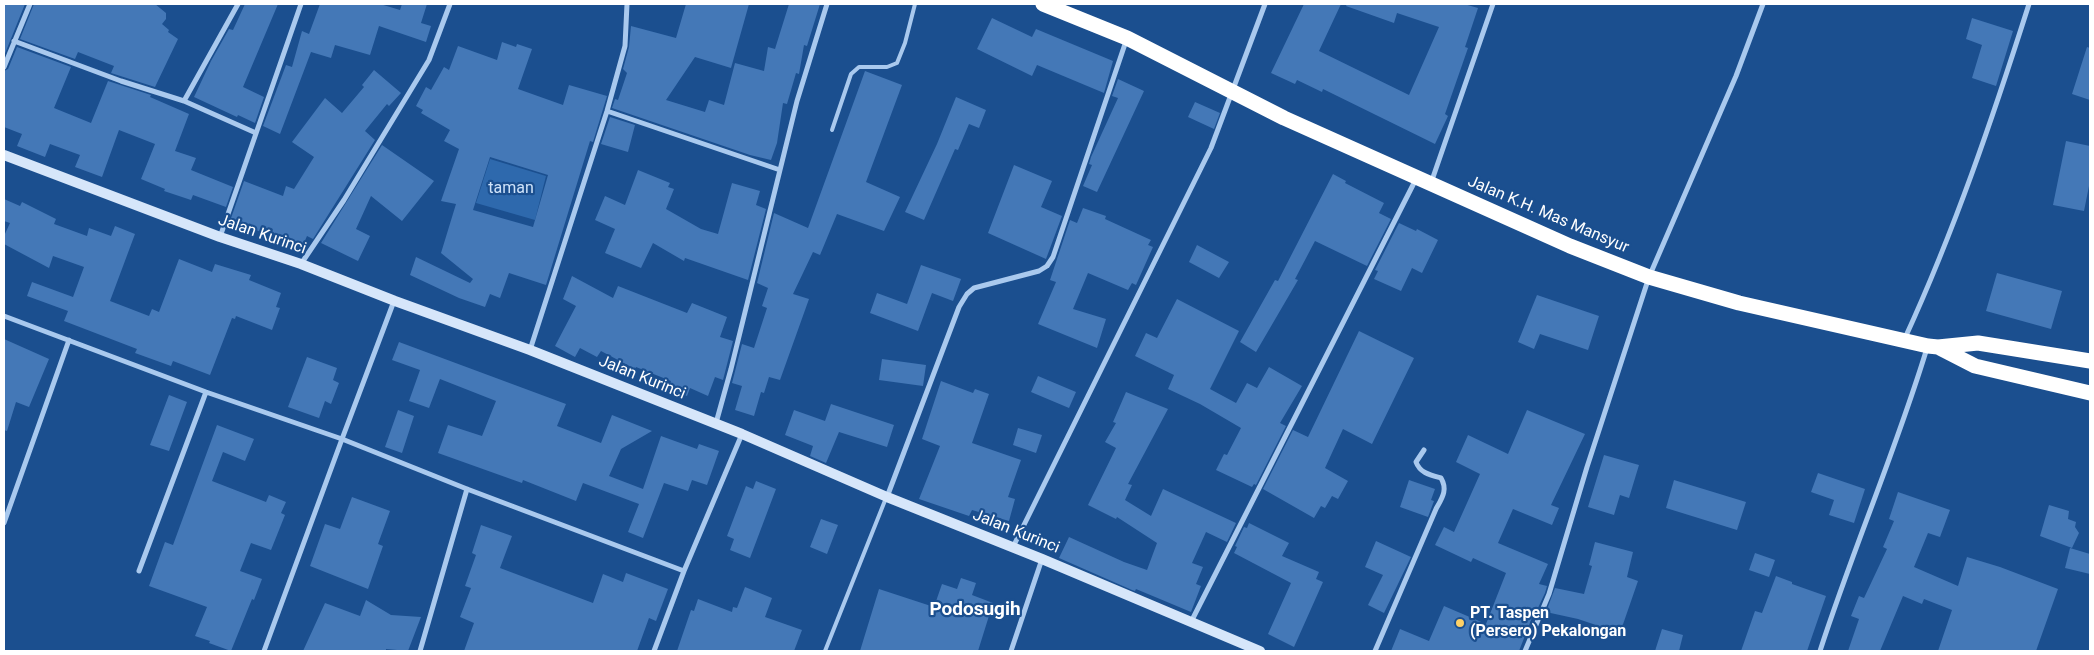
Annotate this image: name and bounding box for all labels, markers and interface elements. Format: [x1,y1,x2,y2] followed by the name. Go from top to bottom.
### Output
[1465,172,1631,258] street label: Jalan K.H. Mas Mansyur
[488,179,534,199] park label: taman
[215,211,309,259] street label: Jalan Kurinci
[596,352,688,404] street label: Jalan Kurinci
[970,506,1062,558] street label: Jalan Kurinci
[929,599,1021,621] district label: Podosugih
[1470,604,1626,642] place label: PT. Taspen (Persero) Pekalongan
[1454,617,1466,629] marker: PT. Taspen (Persero) Pekalongan

